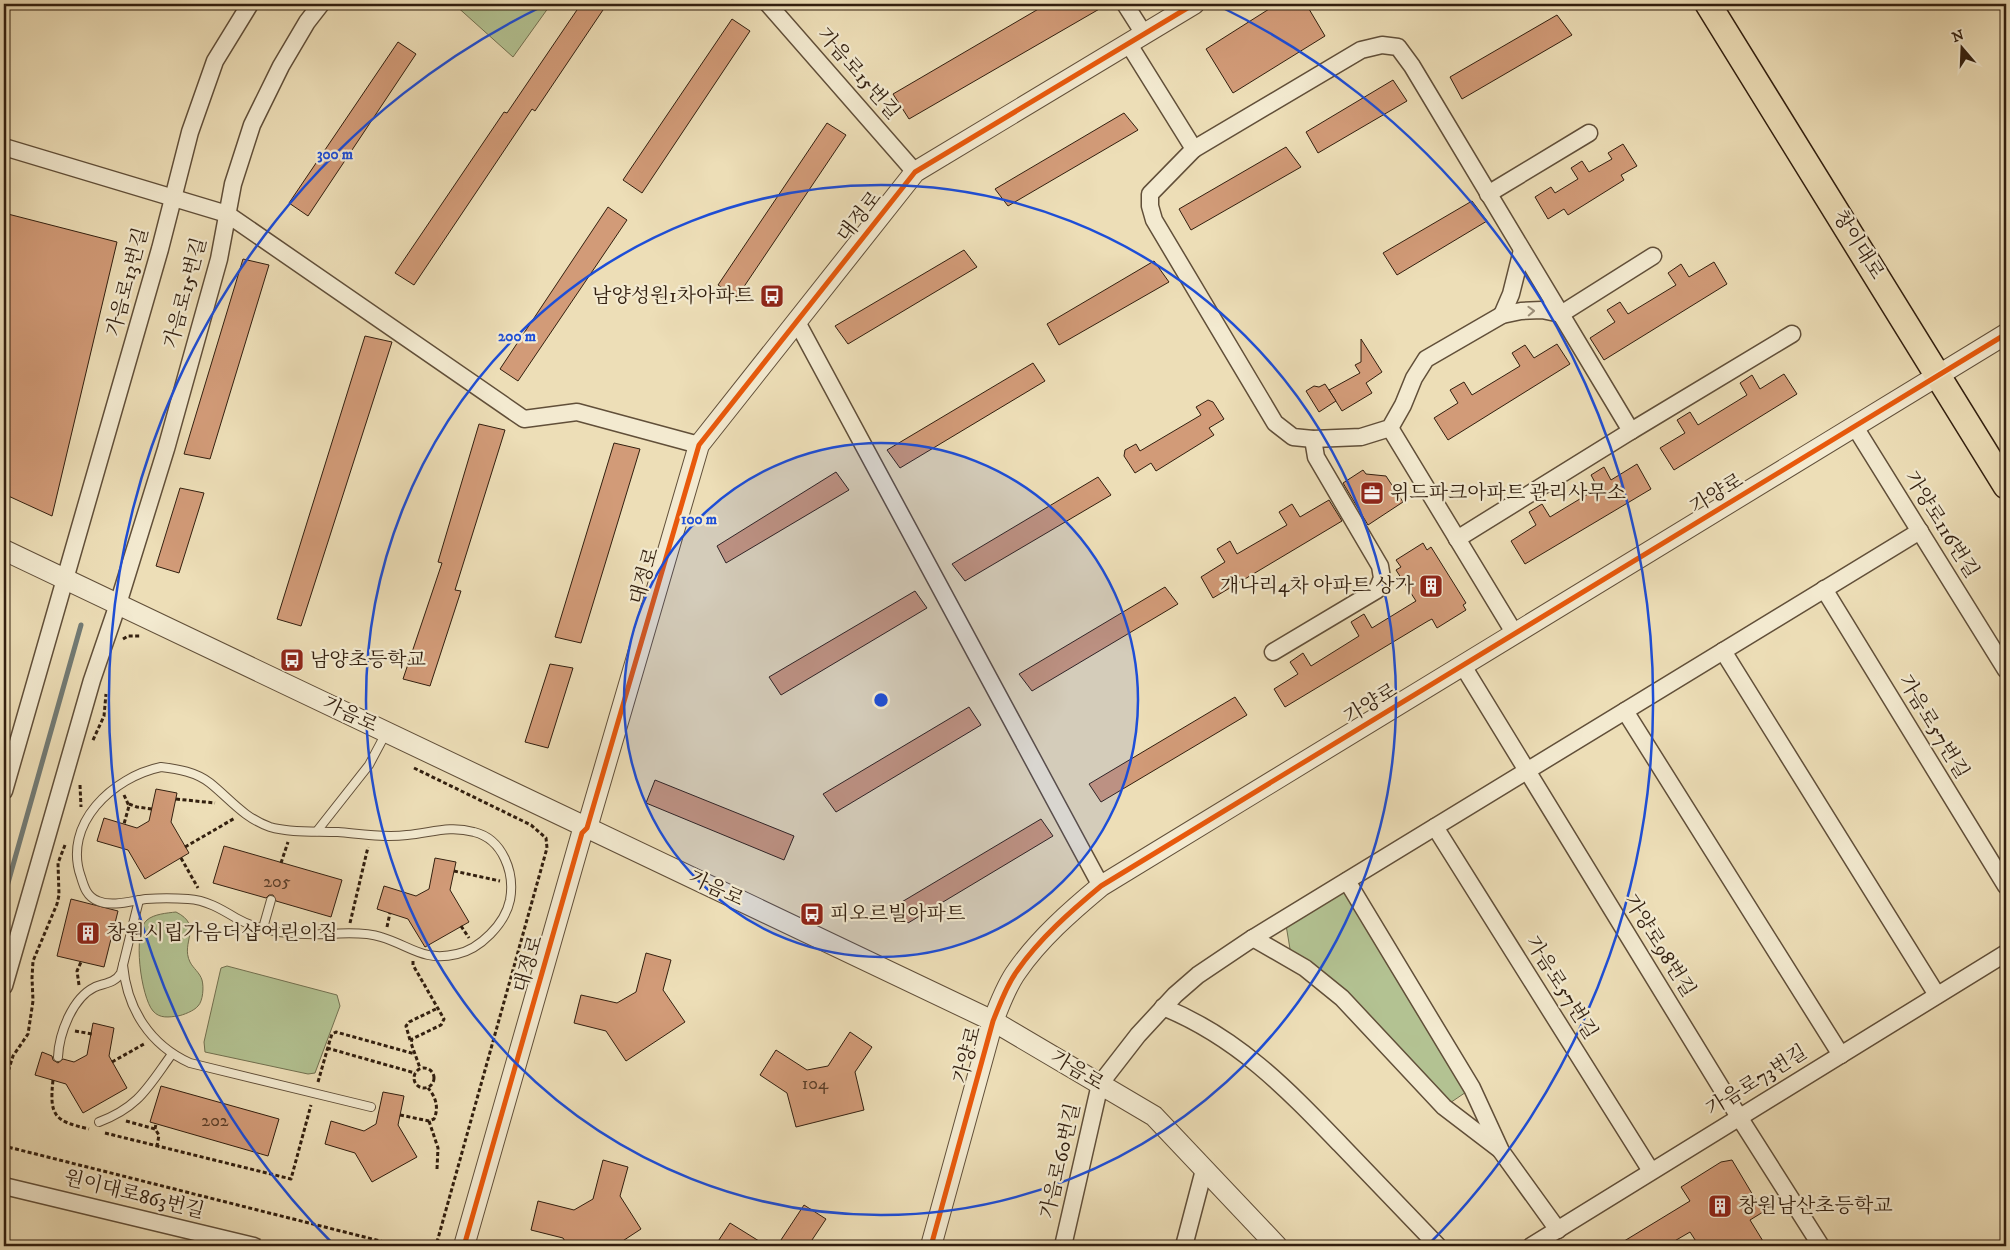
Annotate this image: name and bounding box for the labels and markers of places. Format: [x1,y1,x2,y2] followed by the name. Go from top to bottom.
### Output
[759,283,785,309] bus stop icon: 남양성원1차아파트
[592,284,754,309] place label: 남양성원1차아파트
[1359,480,1385,506] office icon: 위드파크아파트 관리사무소
[1390,481,1626,506] place label: 위드파크아파트 관리사무소
[1418,573,1444,599] building icon: 개나리4차 아파트 상가
[1220,574,1415,599] place label: 개나리4차 아파트 상가
[279,647,305,673] bus stop icon: 남양초등학교
[310,648,427,673] place label: 남양초등학교
[872,691,890,709] centre of rings
[799,901,825,927] bus stop icon: 피오르빌아파트
[830,902,965,927] place label: 피오르빌아파트
[75,920,101,946] building icon: 창원시립가음더샵어린이집
[106,921,338,946] place label: 창원시립가음더샵어린이집
[1707,1193,1733,1219] building icon: 창원남산초등학교
[1738,1194,1893,1219] place label: 창원남산초등학교

